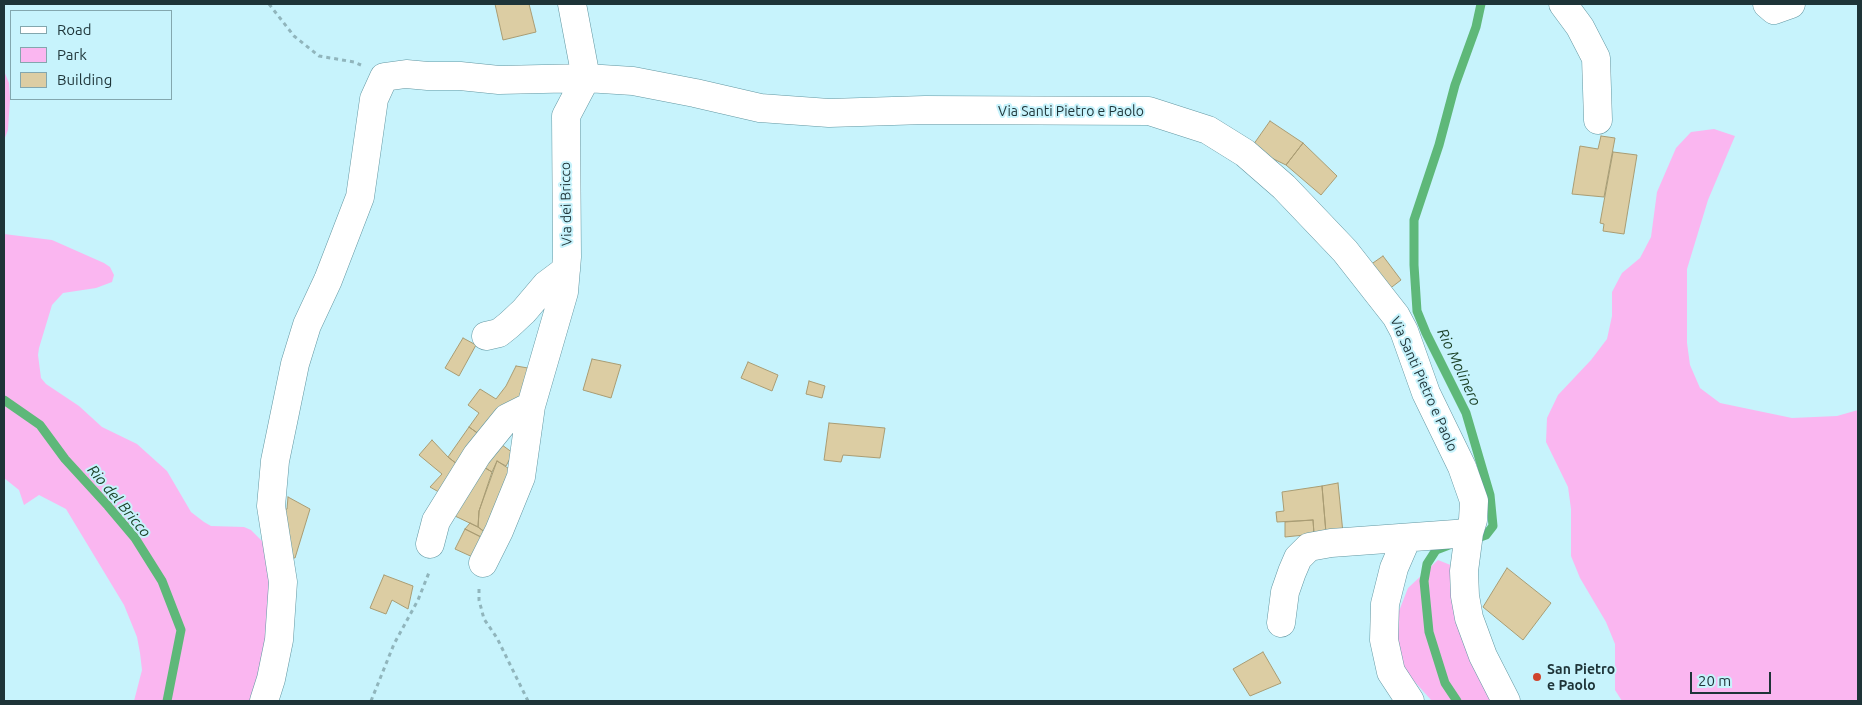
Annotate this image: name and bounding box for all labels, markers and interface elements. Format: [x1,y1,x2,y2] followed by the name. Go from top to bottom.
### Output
[10,10,172,100] legend
[57,21,92,38] text: Road
[57,46,87,63] text: Park
[57,71,112,88] text: Building
[998,103,1144,119] street label: Via Santi Pietro e Paolo
[557,162,575,246] street label: Via dei Bricco
[1387,314,1461,454] street label: Via Santi Pietro e Paolo
[1433,326,1485,408] water label: Rio Molinero
[84,461,154,541] water label: Rio del Bricco
[1547,661,1615,694] place label: San Pietro e Paolo
[1692,662,1773,694] scale bar
[1531,671,1543,683] marker: San Pietro e Paolo
[1698,672,1731,689] text: 20 m

